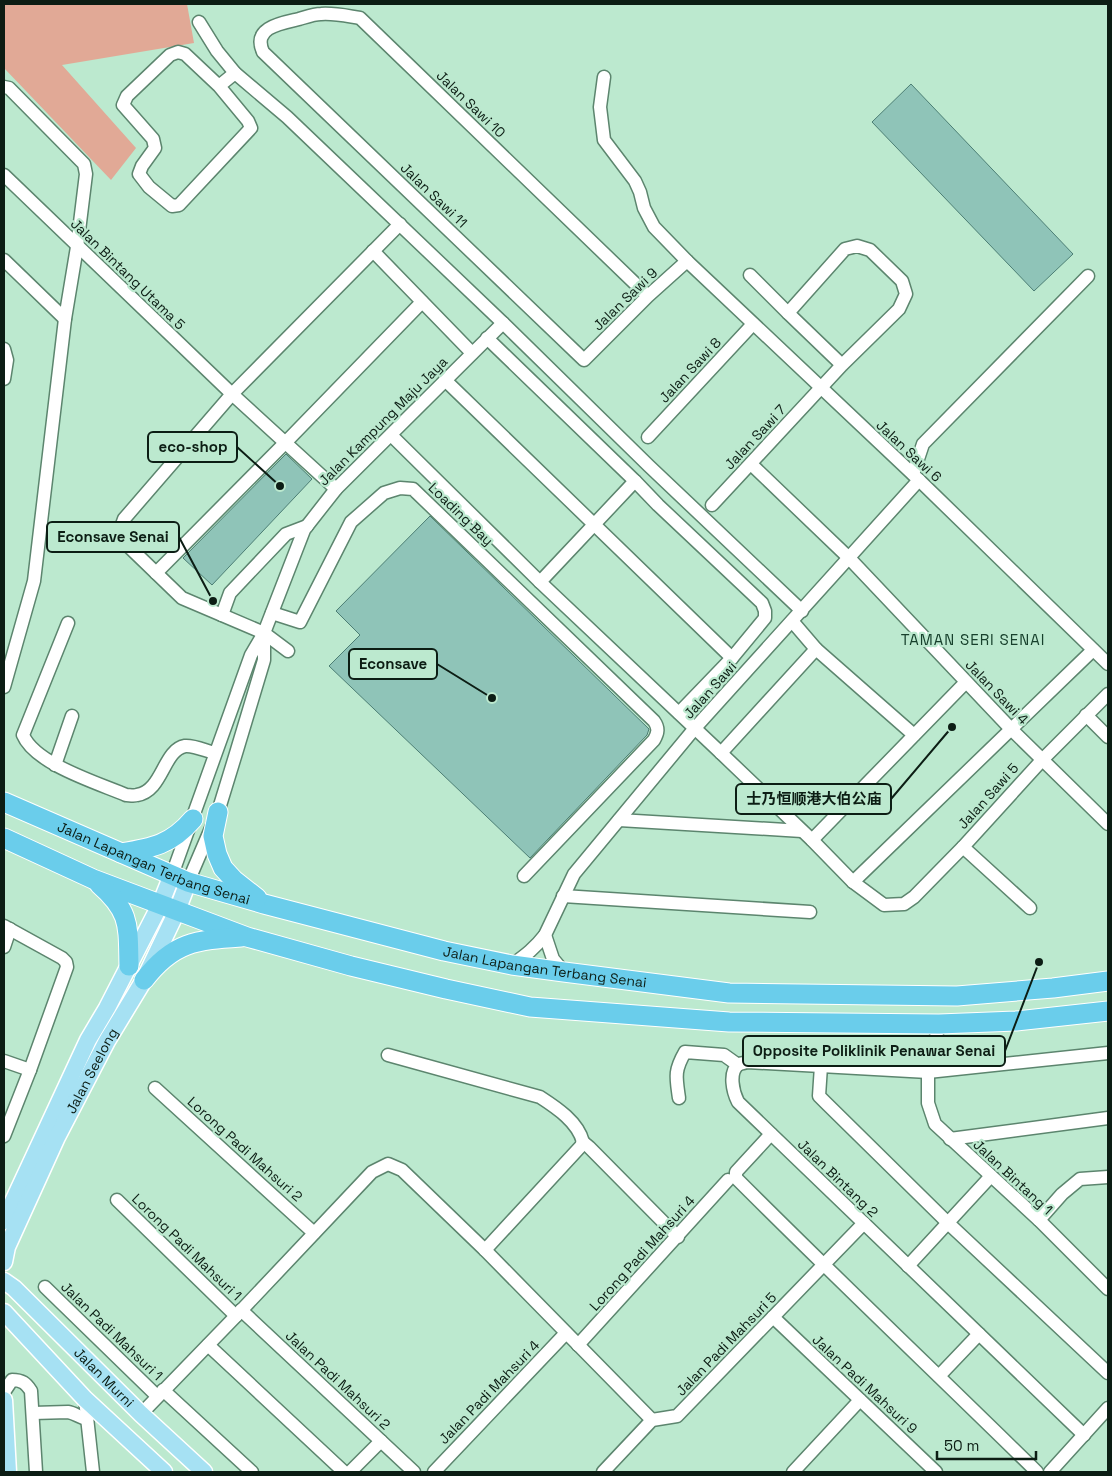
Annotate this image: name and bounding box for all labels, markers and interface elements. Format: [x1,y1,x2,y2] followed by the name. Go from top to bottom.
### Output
[433,67,509,141] street label: Jalan Sawi 10
[397,159,471,231] street label: Jalan Sawi 11
[67,215,189,333] street label: Jalan Bintang Utama 5
[589,264,661,334] street label: Jalan Sawi 9
[655,333,725,407] street label: Jalan Sawi 8
[315,353,451,489] street label: Jalan Kampung Maju Jaya
[720,401,790,473] street label: Jalan Sawi 7
[873,416,945,486] street label: Jalan Sawi 6
[148,432,237,462] callout: eco-shop
[159,437,227,456] text: eco-shop
[425,479,497,549] street label: Loading Bay
[47,522,179,552] callout: Econsave Senai
[57,527,169,546] text: Econsave Senai
[901,630,1045,649] district label: TAMAN SERI SENAI
[349,649,437,679] callout: Econsave
[359,654,427,673] text: Econsave
[962,656,1033,728] street label: Jalan Sawi 4
[680,658,740,722] street label: Jalan Sawi
[954,759,1022,833] street label: Jalan Sawi 5
[736,784,891,814] callout: 士乃恒顺港大伯公庙
[746,789,882,808] text: 士乃恒顺港大伯公庙
[55,817,252,909] street label: Jalan Lapangan Terbang Senai
[442,942,648,991] street label: Jalan Lapangan Terbang Senai
[62,1024,122,1117] street label: Jalan Seelong
[743,1036,1005,1066] callout: Opposite Poliklinik Penawar Senai
[753,1041,995,1060] text: Opposite Poliklinik Penawar Senai
[184,1093,306,1205] street label: Lorong Padi Mahsuri 2
[794,1135,882,1221] street label: Jalan Bintang 2
[969,1136,1057,1218] street label: Jalan Bintang 1
[128,1190,246,1304] street label: Lorong Padi Mahsuri 1
[585,1191,699,1314] street label: Lorong Padi Mahsuri 4
[57,1278,167,1384] street label: Jalan Padi Mahsuri 1
[672,1288,780,1400] street label: Jalan Padi Mahsuri 5
[282,1327,394,1433] street label: Jalan Padi Mahsuri 2
[809,1331,921,1437] street label: Jalan Padi Mahsuri 9
[435,1336,543,1448] street label: Jalan Padi Mahsuri 4
[70,1344,138,1411] street label: Jalan Murni
[937,1428,1036,1460] scale bar
[944,1436,979,1455] text: 50 m

